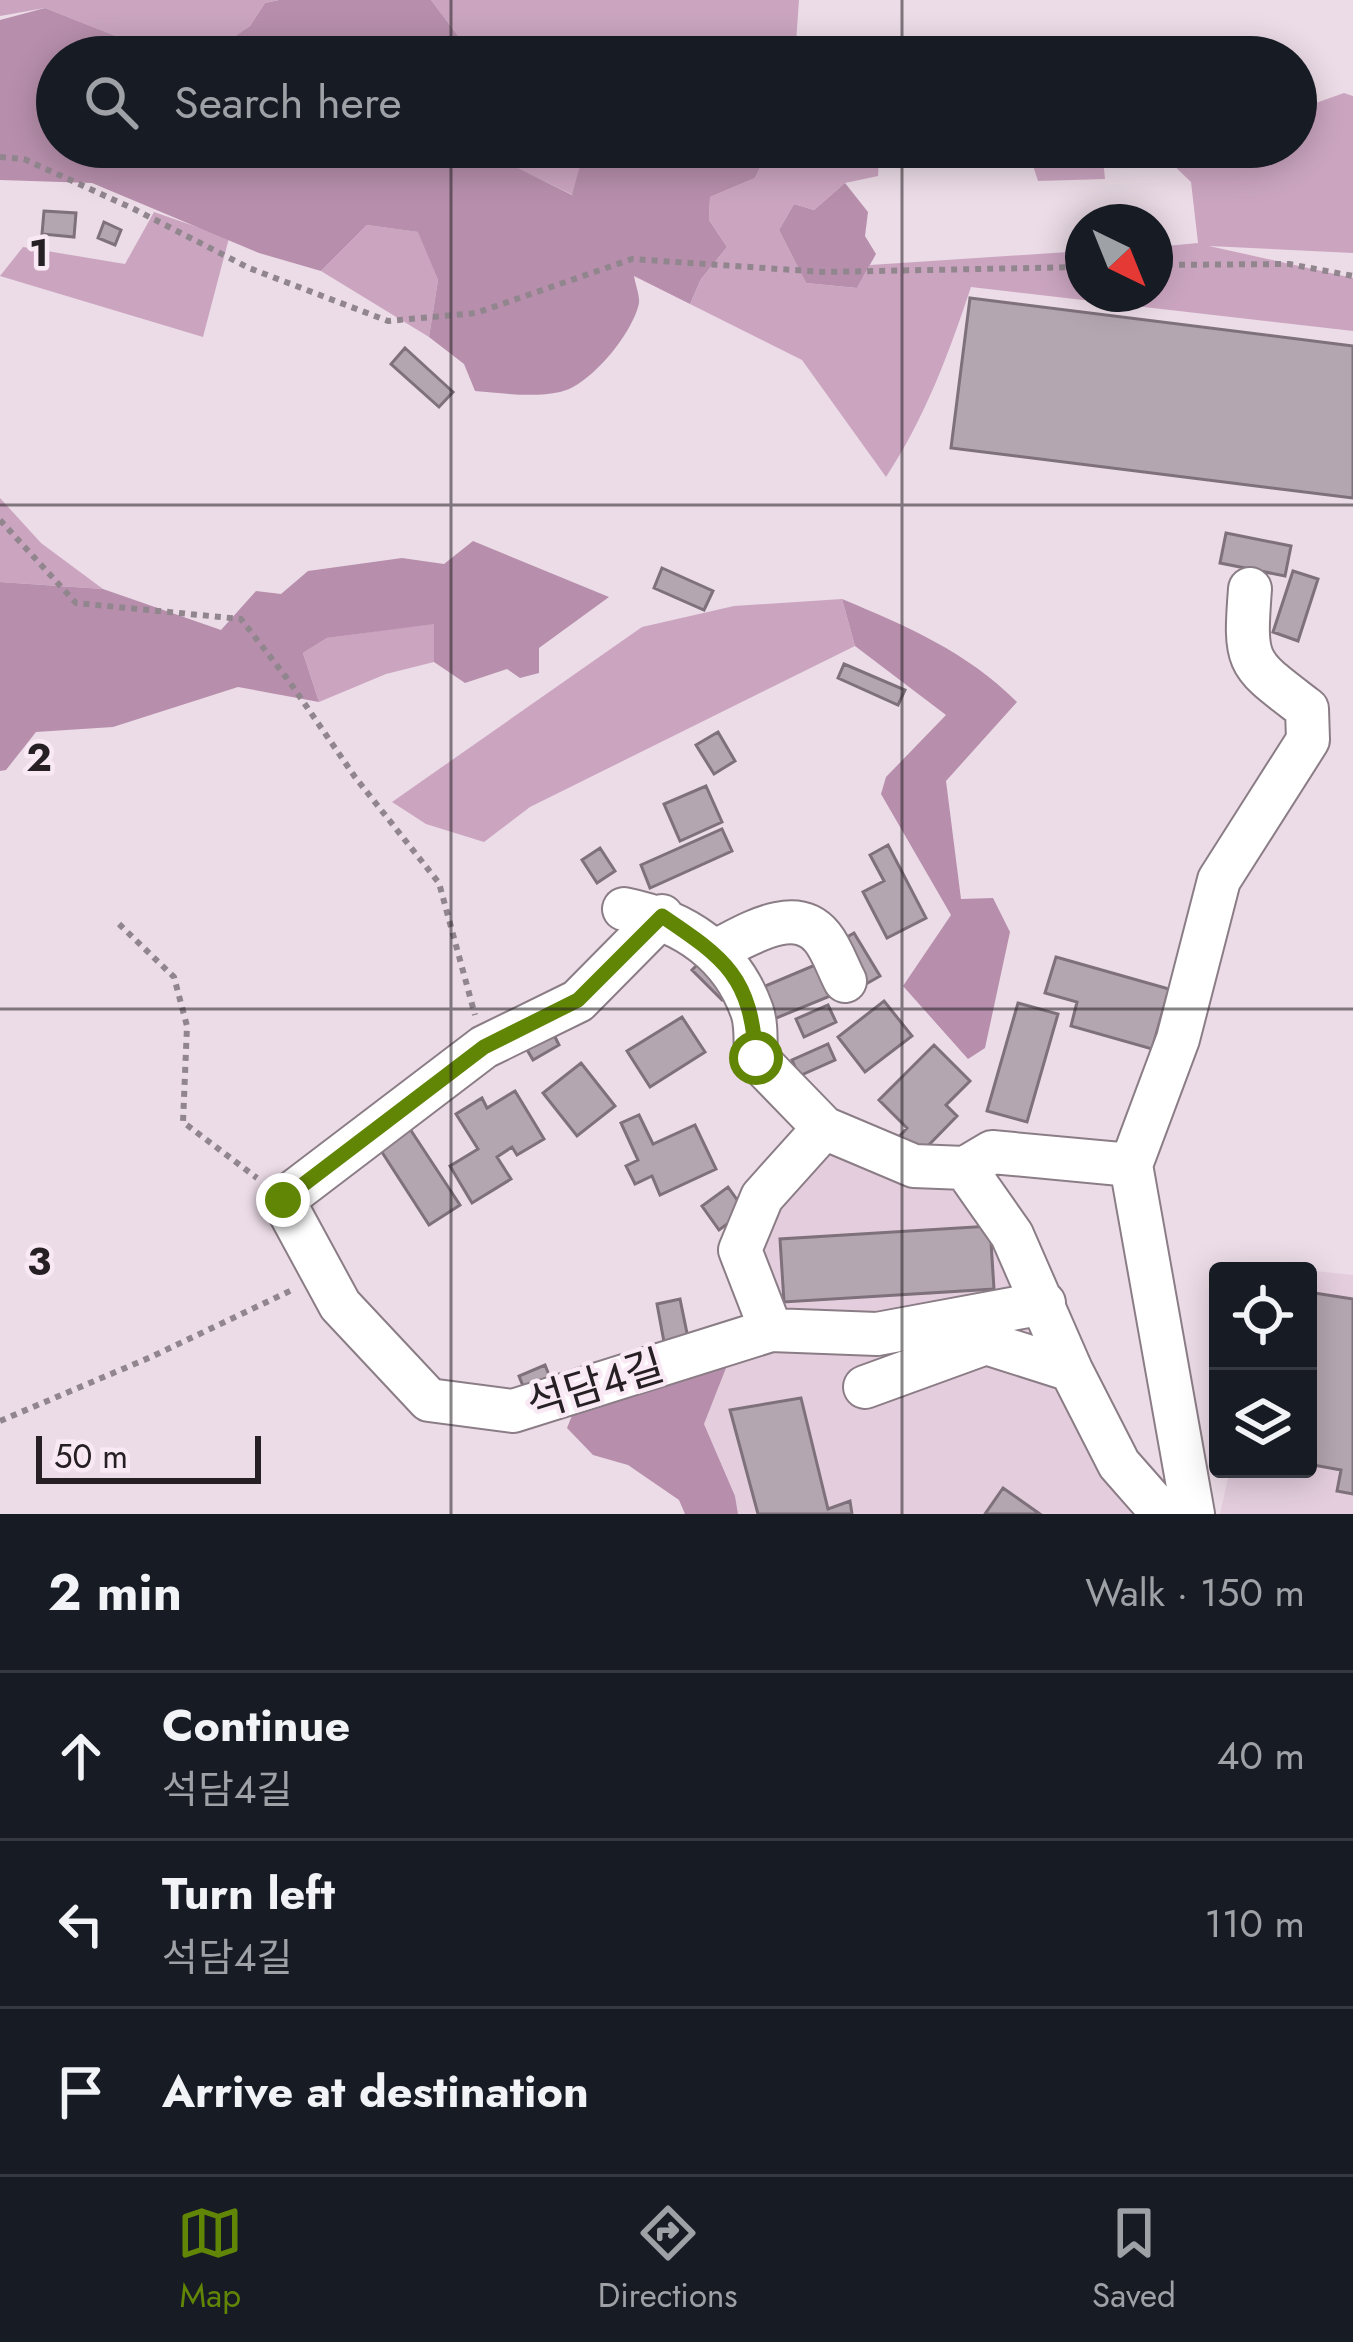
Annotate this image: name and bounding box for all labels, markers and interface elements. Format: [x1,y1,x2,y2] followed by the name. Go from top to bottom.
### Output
[36,36,1317,168] search box
[78,69,144,135] icon: search
[174,70,402,135] text: Search here
[1065,204,1173,312] north arrow
[29,224,49,281] text: 1
[26,729,52,786] text: 2
[729,1031,783,1085] route start
[256,1173,310,1227] route end
[27,1233,51,1290] text: 3
[1209,1262,1317,1478] map controls
[1209,1262,1317,1370] button: locate
[519,1335,671,1434] street label: 석담4길
[1209,1370,1317,1478] button: layers
[36,1430,261,1483] scale bar
[54,1433,128,1480] text: 50 m
[48,1555,182,1629] text: 2 min
[1085,1564,1305,1621] text: Walk · 150 m
[162,1693,350,1758] text: Continue
[48,1723,114,1789] icon: ahead
[1217,1727,1305,1784] text: 40 m
[162,1761,292,1818] text: 석담4길
[162,1861,335,1926] text: Turn left
[48,1891,114,1957] icon: left
[1204,1895,1305,1952] text: 110 m
[162,1929,292,1986] text: 석담4길
[48,2059,114,2125] icon: arrive
[162,2059,589,2124] text: Arrive at destination
[177,2200,243,2319] tab: Map
[598,2200,738,2319] tab: Directions
[1092,2200,1176,2319] tab: Saved

